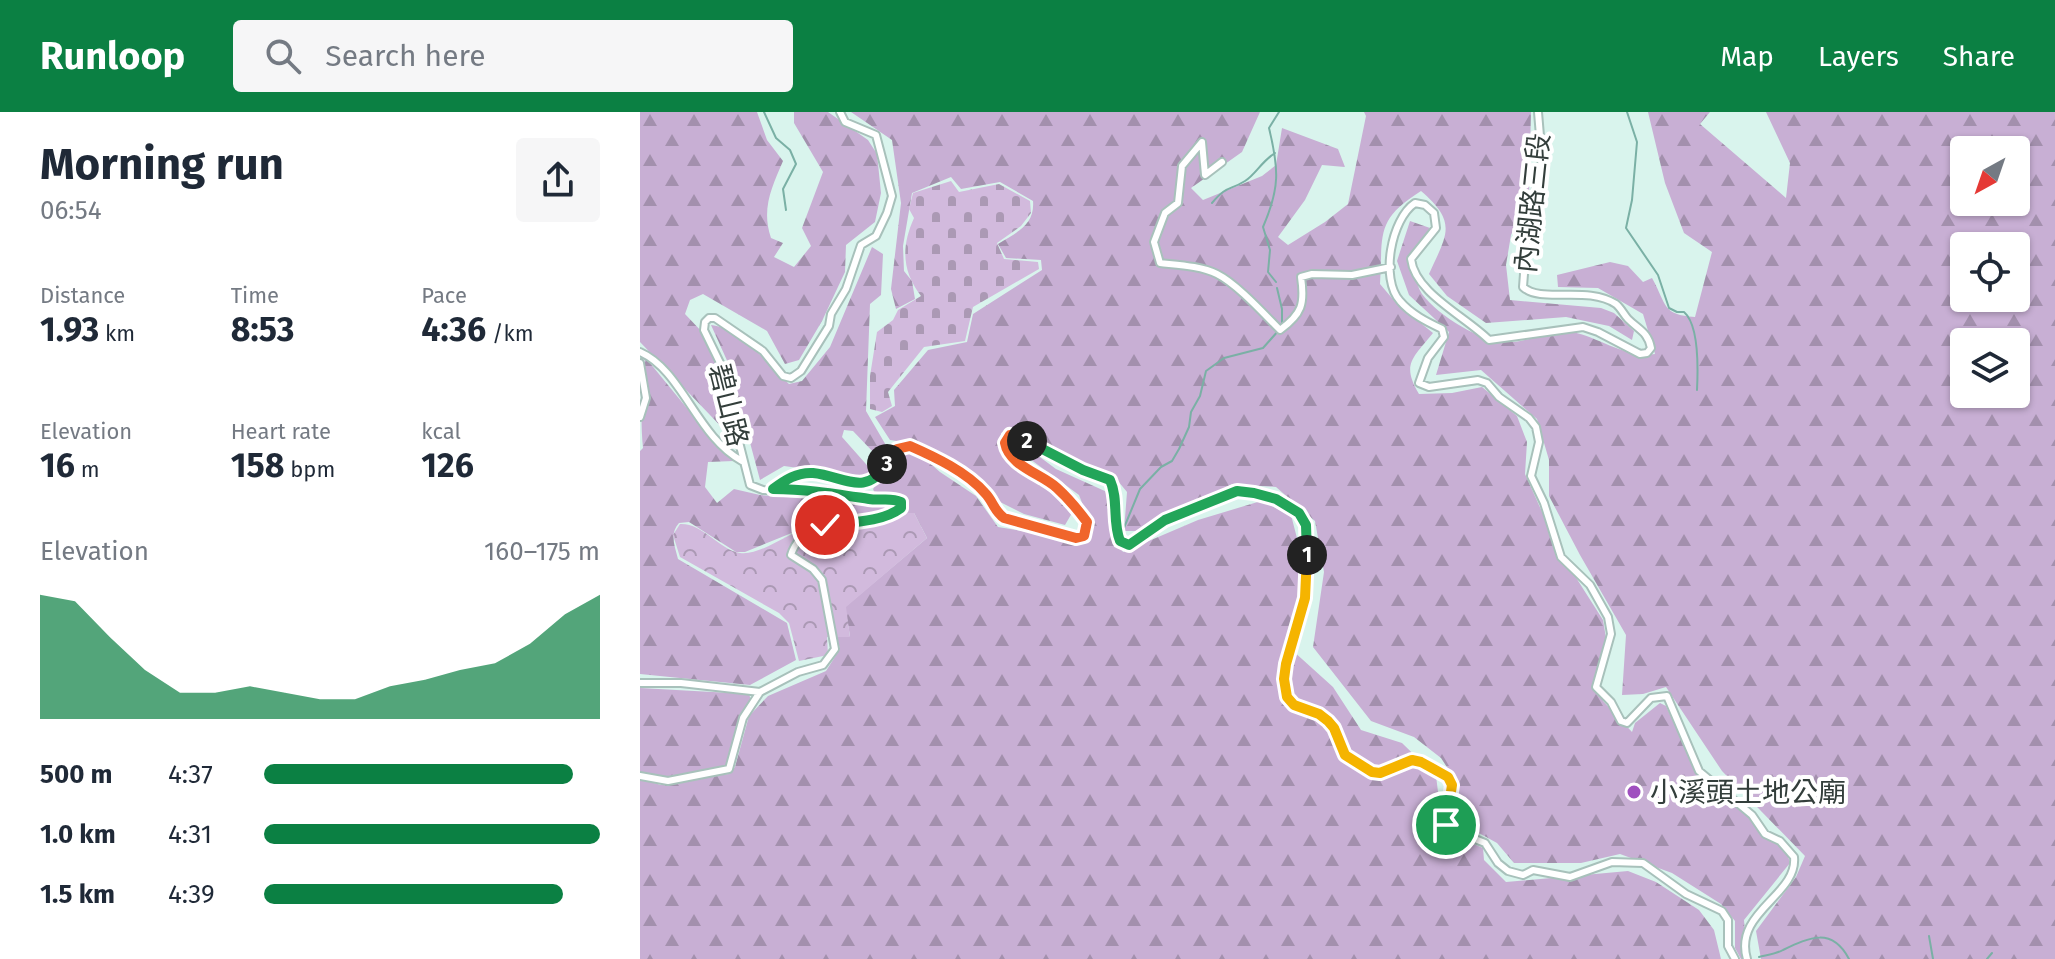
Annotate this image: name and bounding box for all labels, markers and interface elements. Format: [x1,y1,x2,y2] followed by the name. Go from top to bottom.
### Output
[233,20,793,92] search box
[40,33,185,79] text: Runloop
[261,34,305,78] icon: search
[325,38,486,74] text: Search here
[1720,40,1774,73] text: Map
[1818,40,1899,73] text: Layers
[1943,40,2015,73] text: Share
[1509,132,1556,274] street label: 內湖路三段
[1950,136,2030,216] north arrow
[1950,136,2030,408] map controls
[40,138,284,191] text: Morning run
[516,138,600,222] button: share
[40,195,102,226] text: 06:54
[1950,232,2030,312] button: locate
[40,282,125,309] text: Distance
[231,282,279,309] text: Time
[421,282,467,309] text: Pace
[40,309,99,350] text: 1.93
[231,309,294,350] text: 8:53
[421,309,486,350] text: 4:36
[99,320,135,347] text: km
[486,320,534,347] text: /km
[1950,328,2030,408] button: layers
[702,360,755,450] street label: 碧山路
[40,418,132,445] text: Elevation
[231,418,331,445] text: Heart rate
[421,418,461,445] text: kcal
[1007,421,1047,461] pin: 2
[1021,427,1033,454] text: 2
[867,444,907,484] pin: 3
[40,445,75,486] text: 16
[231,445,284,486] text: 158
[421,445,474,486] text: 126
[881,450,893,477] text: 3
[75,456,100,483] text: m
[284,456,335,483] text: bpm
[791,491,859,559] pin
[803,503,847,547] icon: check
[1287,535,1327,575] pin: 1
[40,536,149,567] text: Elevation
[484,536,600,567] text: 160–175 m
[1302,541,1312,568] text: 1
[40,759,113,790] text: 500 m
[168,759,213,790] text: 4:37
[1650,776,1846,809] place label: 小溪頭土地公廟
[1625,783,1643,801] marker: 小溪頭土地公廟
[1412,791,1480,859] pin
[1424,803,1468,847] icon: arrive
[40,819,116,850] text: 1.0 km
[168,819,212,850] text: 4:31
[40,879,115,910] text: 1.5 km
[168,879,215,910] text: 4:39

